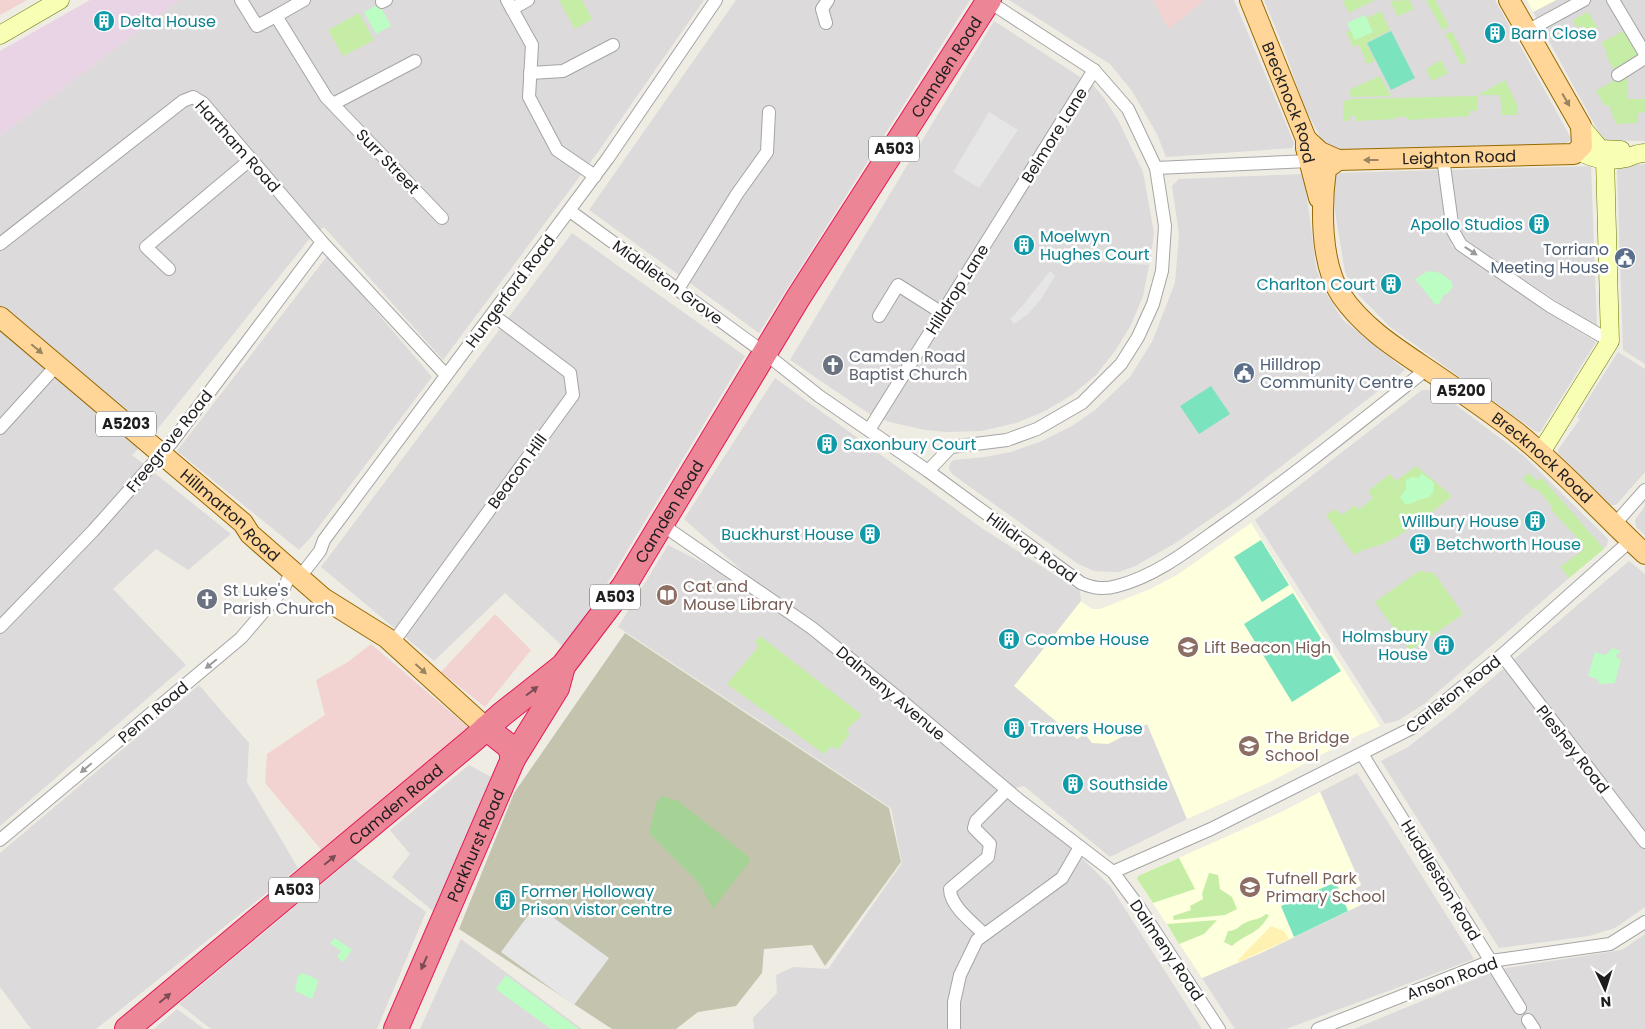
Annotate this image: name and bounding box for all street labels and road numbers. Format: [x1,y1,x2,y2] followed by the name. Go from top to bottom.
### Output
[905,12,988,122] street label: Camden Road
[1256,39,1320,166] street label: Brecknock Road
[1016,83,1093,187] street label: Belmore Lane
[190,95,285,198] street label: Hartham Road
[351,124,425,199] street label: Surr Street
[869,136,919,162] road number: A503
[1402,144,1516,170] street label: Leighton Road
[460,230,561,353] street label: Hungerford Road
[608,234,728,330] street label: Middleton Grove
[920,239,994,339] street label: Hilldrop Lane
[1431,378,1491,404] road number: A5200
[121,385,218,497] street label: Freegrove Road
[1487,407,1598,509] street label: Brecknock Road
[96,412,156,436] road number: A5203
[482,429,553,514] street label: Beacon Hill
[629,456,709,568] street label: Camden Road
[175,464,285,567] street label: Hillmarton Road
[982,507,1082,588] street label: Hilldrop Road
[590,584,640,610] road number: A503
[831,641,950,746] street label: Dalmeny Avenue
[1401,650,1506,739] street label: Carleton Road
[113,676,193,749] street label: Penn Road
[1531,700,1614,798] street label: Pleshey Road
[344,759,448,851] street label: Camden Road
[441,786,511,906] street label: Parkhurst Road
[1395,815,1486,945] street label: Huddleston Road
[269,878,319,902] road number: A503
[1124,895,1209,1005] street label: Dalmeny Road
[1403,951,1501,1006] street label: Anson Road

